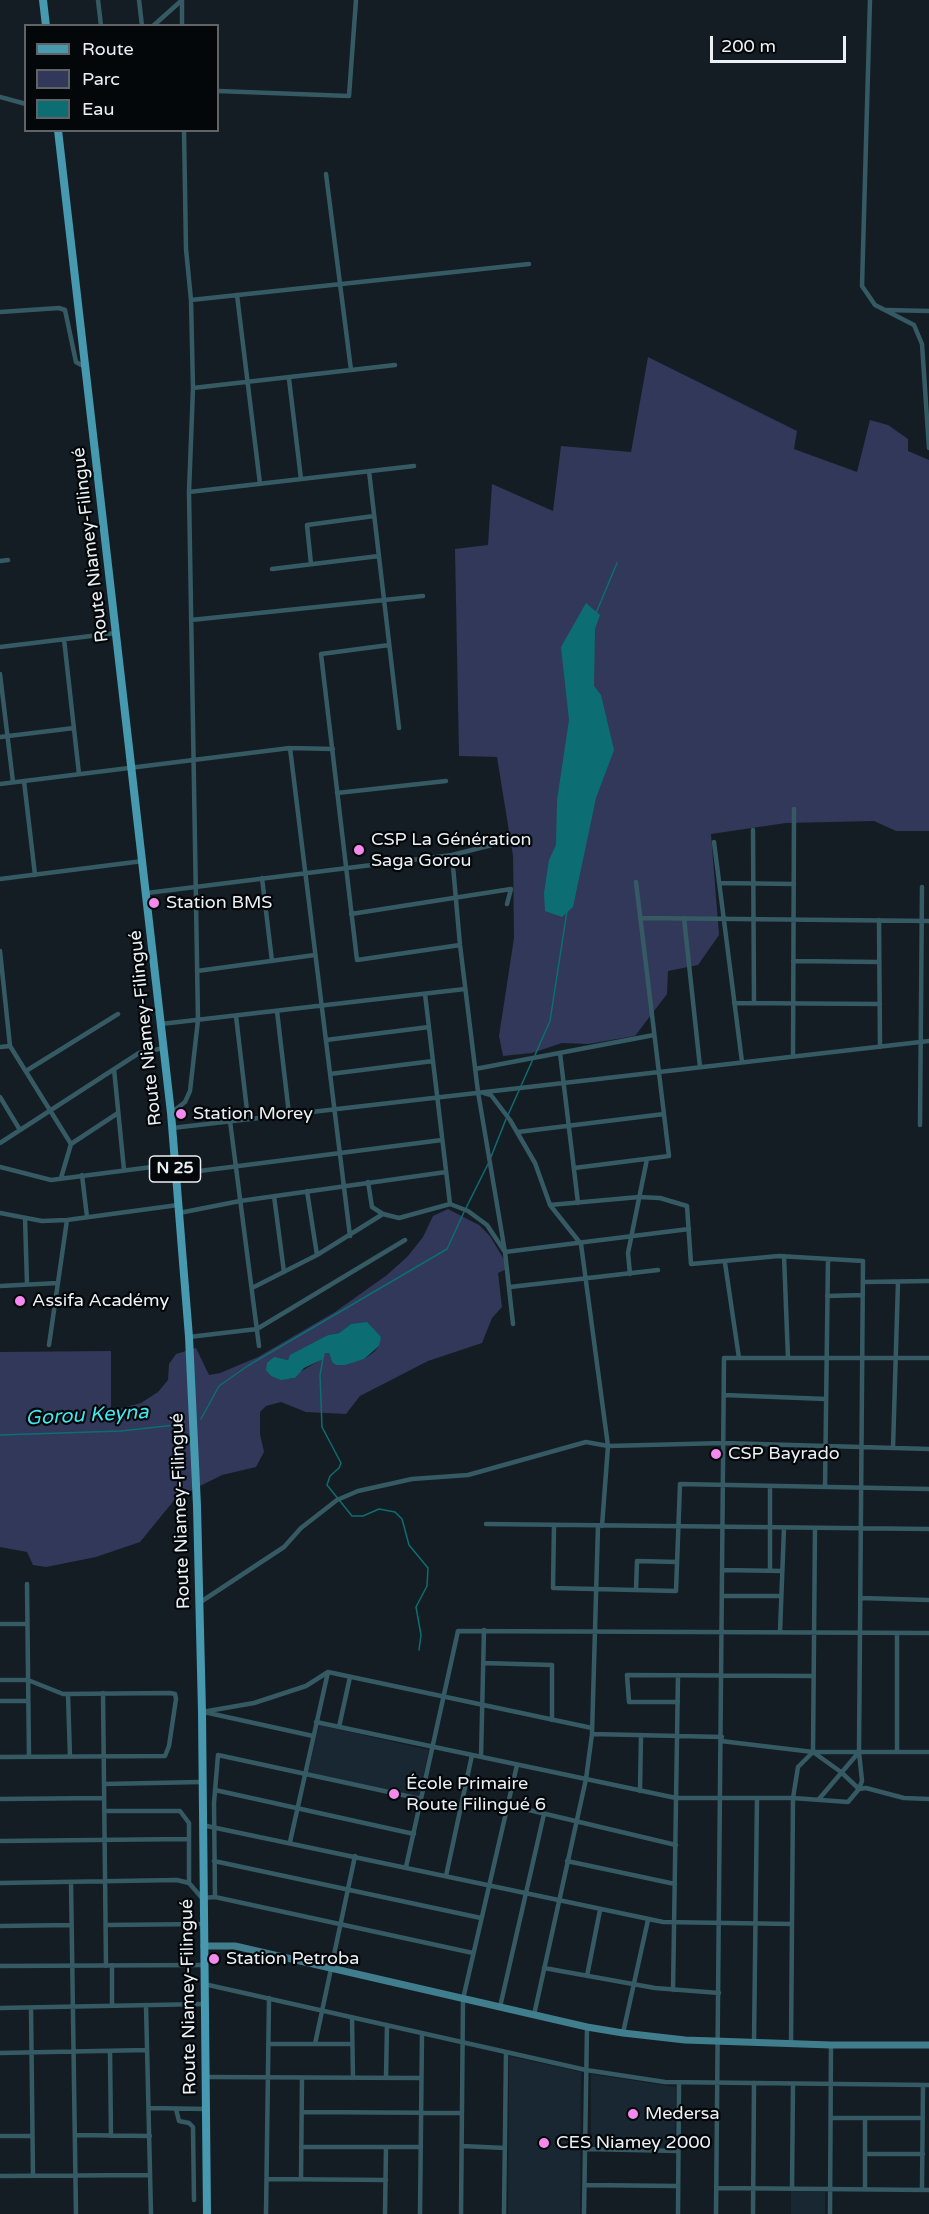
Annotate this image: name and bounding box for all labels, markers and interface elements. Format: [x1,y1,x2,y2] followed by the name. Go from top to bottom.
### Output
[24,24,219,132] legend
[713,24,850,62] scale bar
[721,35,776,57] text: 200 m
[82,38,134,60] text: Route
[82,68,120,90] text: Parc
[82,98,114,120] text: Eau
[68,446,114,644] street label: Route Niamey-Filingué
[371,829,532,872] place label: CSP La Génération Saga Gorou
[352,843,366,857] marker: CSP La Génération Saga Gorou
[166,892,272,914] place label: Station BMS
[147,896,161,910] marker: Station BMS
[125,929,167,1127] street label: Route Niamey-Filingué
[193,1103,313,1125] place label: Station Morey
[174,1107,188,1121] marker: Station Morey
[150,1156,201,1182] road number: N 25
[32,1290,169,1312] place label: Assifa Académy
[13,1294,27,1308] marker: Assifa Académy
[25,1401,149,1431] water label: Gorou Keyna
[167,1413,195,1609] street label: Route Niamey-Filingué
[728,1443,840,1465] place label: CSP Bayrado
[709,1447,723,1461] marker: CSP Bayrado
[406,1773,546,1816] place label: École Primaire Route Filingué 6
[387,1787,401,1801] marker: École Primaire Route Filingué 6
[176,1899,202,2095] street label: Route Niamey-Filingué
[226,1948,359,1970] place label: Station Petroba
[207,1952,221,1966] marker: Station Petroba
[645,2103,720,2125] place label: Medersa
[626,2107,640,2121] marker: Medersa
[556,2132,711,2154] place label: CES Niamey 2000
[537,2136,551,2150] marker: CES Niamey 2000

